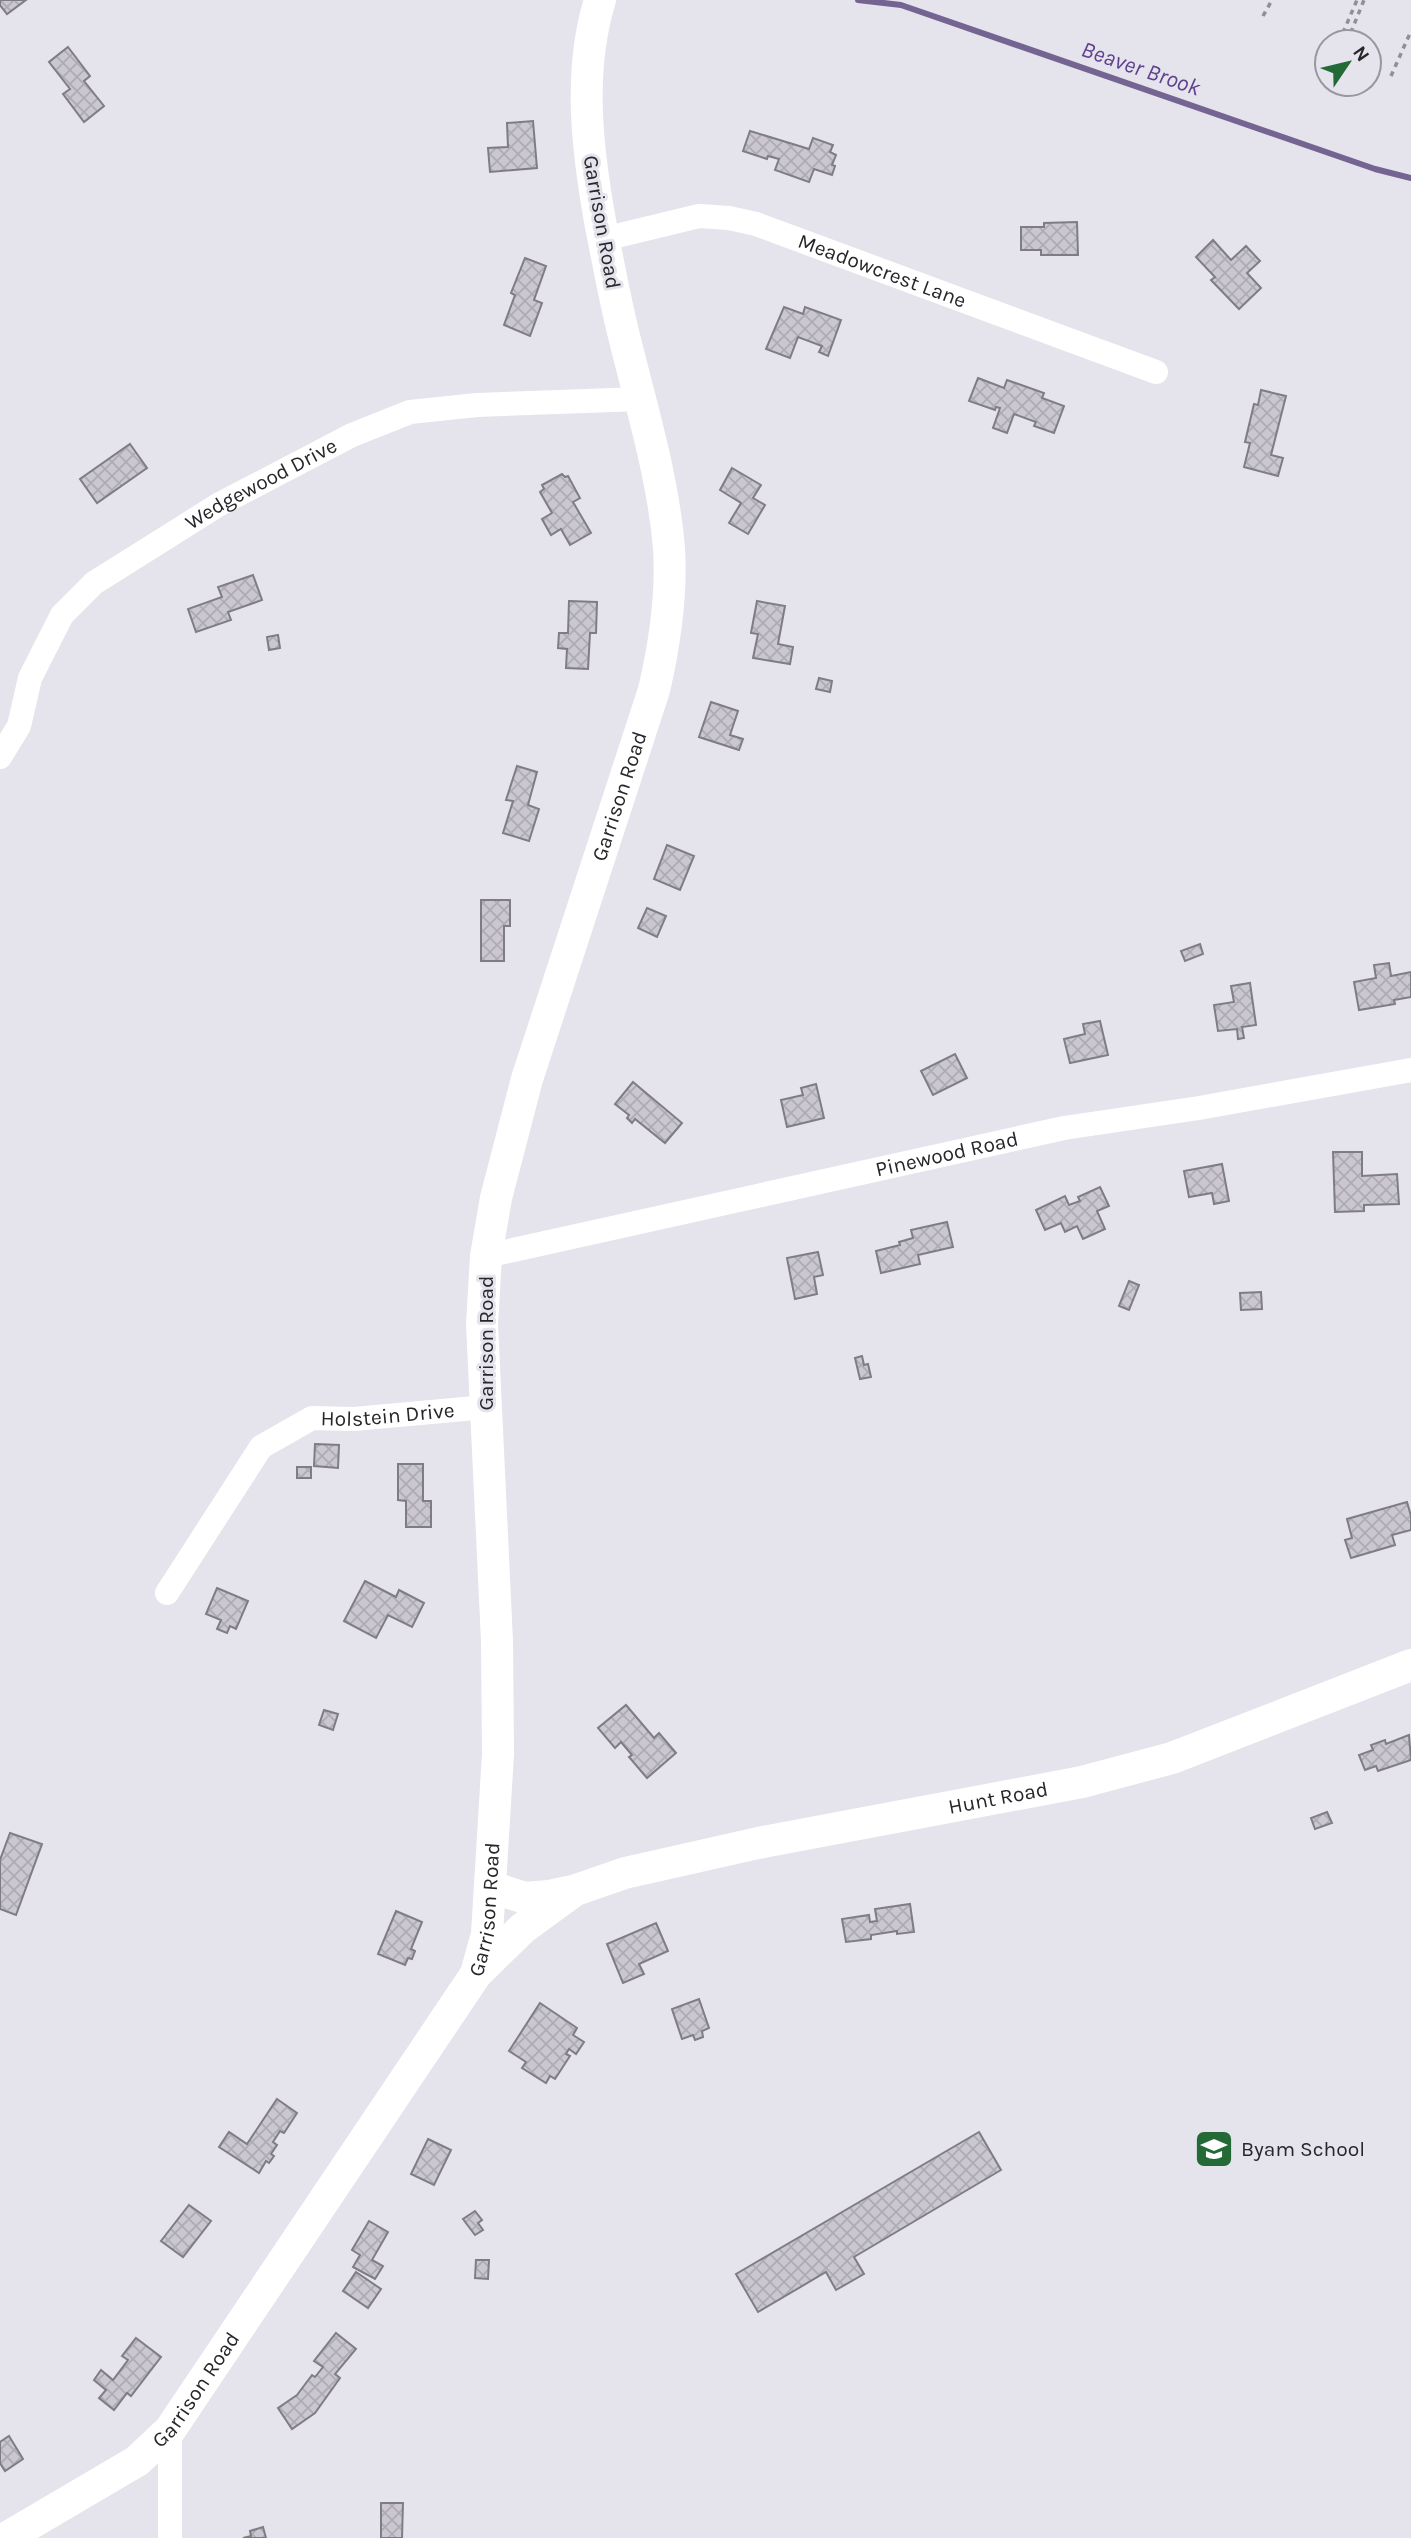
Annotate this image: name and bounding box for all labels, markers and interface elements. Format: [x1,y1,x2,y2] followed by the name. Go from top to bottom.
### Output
[1313,28,1383,98] north arrow
[1078,36,1204,102] water label: Beaver Brook
[1348,42,1374,66] text: N
[578,153,626,291] street label: Garrison Road
[795,229,970,313] street label: Meadowcrest Lane
[181,433,341,535] street label: Wedgewood Drive
[587,728,652,864] street label: Garrison Road
[873,1127,1020,1181] street label: Pinewood Road
[474,1275,498,1411] street label: Garrison Road
[320,1398,455,1431] street label: Holstein Drive
[946,1777,1050,1819] street label: Hunt Road
[464,1842,505,1979] street label: Garrison Road
[1193,2128,1235,2170] school or university icon: Byam School
[1241,2137,1365,2161] place label: Byam School
[147,2328,244,2452] street label: Garrison Road

